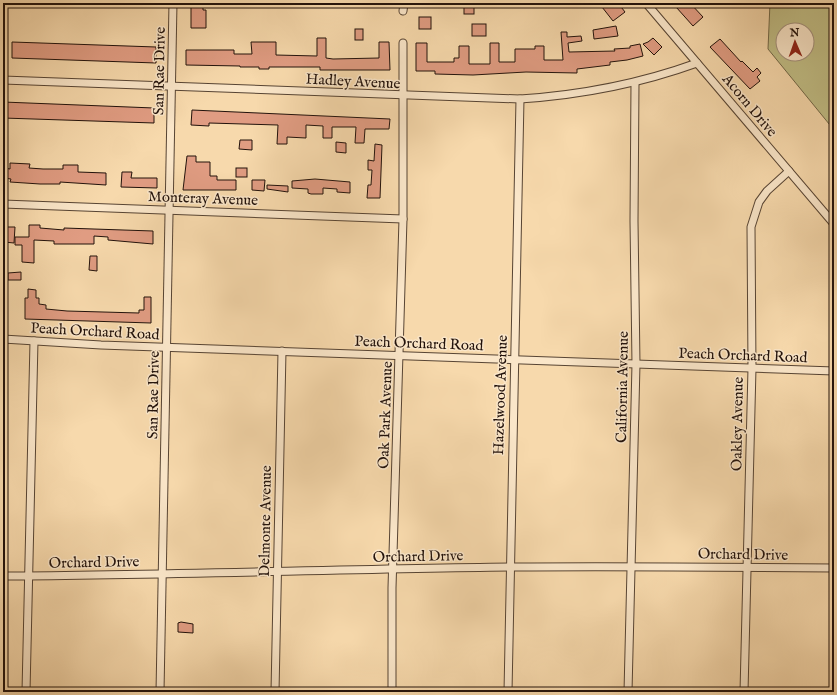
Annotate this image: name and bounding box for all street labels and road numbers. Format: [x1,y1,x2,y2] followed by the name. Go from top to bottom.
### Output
[149,27,170,115] street label: San Rae Drive
[717,69,781,141] street label: Acorn Drive
[305,70,401,93] street label: Hadley Avenue
[148,187,259,210] street label: Monteray Avenue
[30,319,161,344] street label: Peach Orchard Road
[612,331,633,443] street label: California Avenue
[354,332,485,355] street label: Peach Orchard Road
[489,335,512,455] street label: Hazelwood Avenue
[678,344,809,367] street label: Peach Orchard Road
[143,351,164,439] street label: San Rae Drive
[374,361,397,469] street label: Oak Park Avenue
[727,377,748,471] street label: Oakley Avenue
[255,465,276,577] street label: Delmonte Avenue
[698,544,789,565] street label: Orchard Drive
[373,546,464,567] street label: Orchard Drive
[49,552,140,573] street label: Orchard Drive

